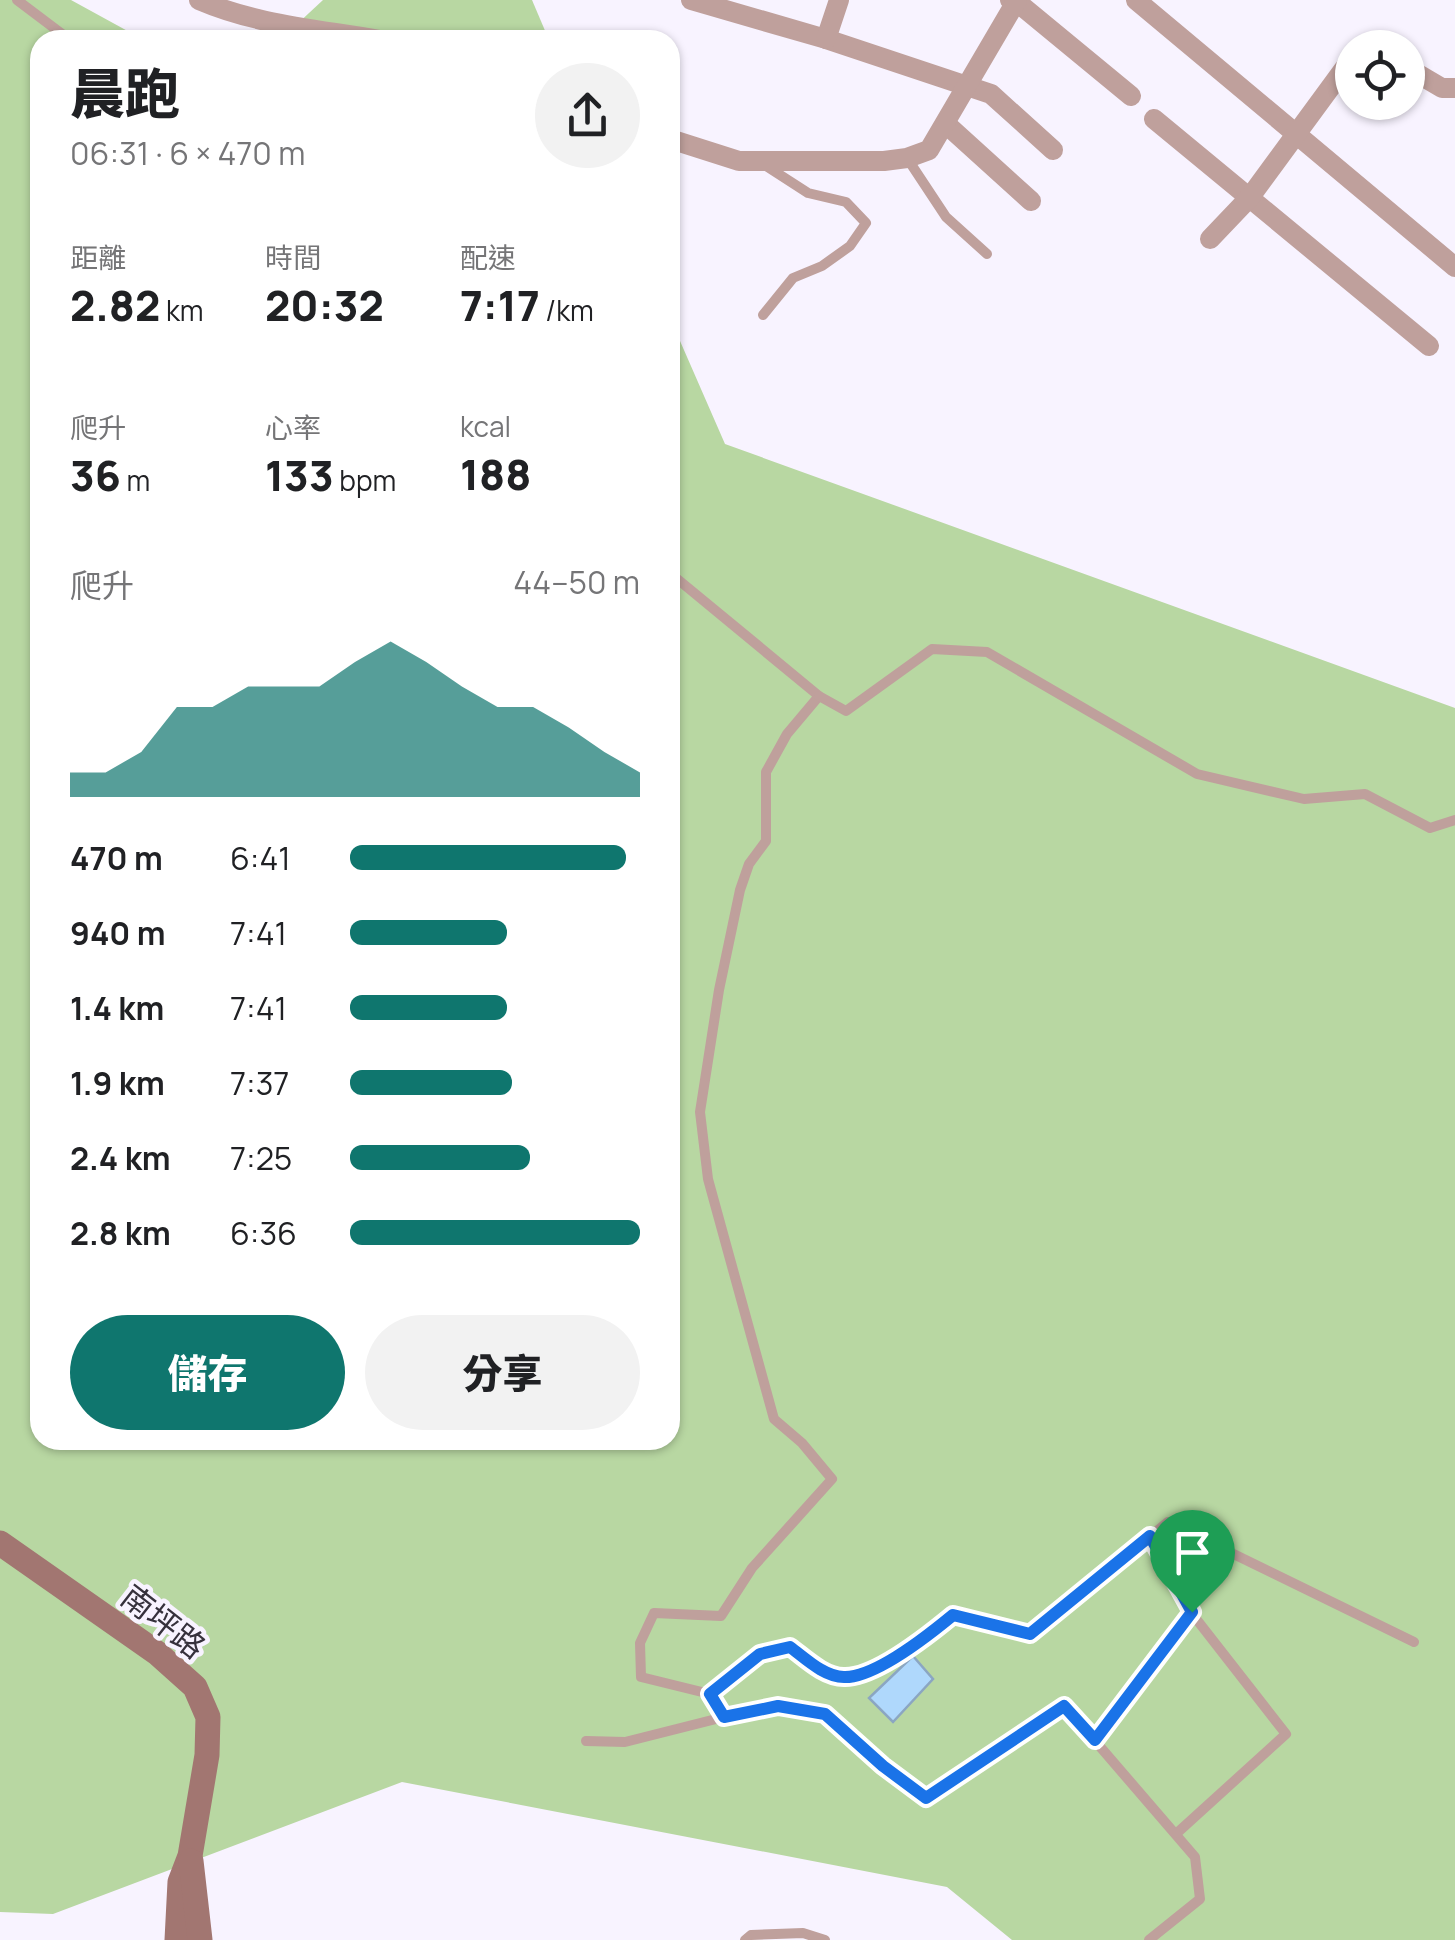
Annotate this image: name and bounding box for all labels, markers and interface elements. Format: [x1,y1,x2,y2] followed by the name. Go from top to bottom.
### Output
[1335,30,1425,120] map controls
[1335,30,1425,120] button: locate
[70,55,180,131] text: 晨跑
[535,63,640,168] button: share
[70,131,305,175] text: 06:31 · 6 × 470 m
[70,238,126,276] text: 距離
[265,238,321,276] text: 時間
[460,238,516,276] text: 配速
[70,276,160,334] text: 2.82
[265,276,384,334] text: 20:32
[460,276,540,334] text: 7:17
[160,291,204,329] text: km
[540,291,594,329] text: /km
[460,407,511,445] text: kcal
[70,408,126,446] text: 爬升
[265,408,321,446] text: 心率
[460,445,531,503] text: 188
[70,446,121,504] text: 36
[265,446,334,504] text: 133
[121,461,150,499] text: m
[334,461,396,499] text: bpm
[513,560,640,604] text: 44–50 m
[70,563,134,607] text: 爬升
[70,836,163,880] text: 470 m
[230,836,291,880] text: 6:41
[70,911,166,955] text: 940 m
[230,911,287,955] text: 7:41
[70,986,164,1030] text: 1.4 km
[230,986,287,1030] text: 7:41
[70,1061,165,1105] text: 1.9 km
[230,1061,289,1105] text: 7:37
[70,1136,171,1180] text: 2.4 km
[230,1136,292,1180] text: 7:25
[70,1211,171,1255] text: 2.8 km
[230,1211,297,1255] text: 6:36
[70,1315,345,1430] button: 儲存
[365,1315,640,1430] button: 分享
[1150,1510,1235,1613] pin
[1165,1525,1220,1580] icon: arrive
[112,1574,215,1668] street label: 南坪路

